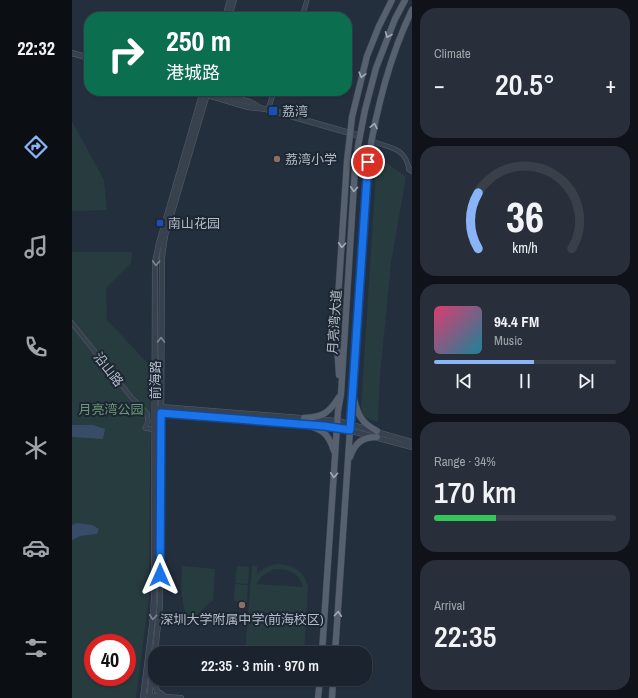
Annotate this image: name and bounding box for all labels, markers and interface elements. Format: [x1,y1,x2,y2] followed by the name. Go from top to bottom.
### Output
[166,22,231,60] text: 250 m
[100,28,152,80] icon: right
[385,32,393,39] one-way arrow
[17,36,55,61] text: 22:32
[434,45,471,62] text: Climate
[166,60,220,85] text: 港城路
[495,64,555,104] text: 20.5°
[434,70,445,100] text: −
[605,70,616,100] text: +
[358,71,367,78] one-way arrow
[282,103,308,120] place label: 荔湾
[267,105,279,117] marker: 荔湾
[370,123,378,129] one-way arrow
[22,133,50,161] icon: directions
[351,145,385,179] pin
[285,151,337,168] place label: 荔湾小学
[357,151,379,173] icon: arrive
[272,154,282,164] marker: 荔湾小学
[350,186,359,192] one-way arrow
[506,189,544,245] text: 36
[168,215,220,232] place label: 南山花园
[155,218,165,228] marker: 南山花园
[22,233,50,261] icon: music
[512,238,538,257] text: km/h
[337,242,346,248] one-way arrow
[151,260,160,266] one-way arrow
[324,289,345,355] street label: 月亮湾大道
[494,311,539,332] text: 94.4 FM
[494,332,522,349] text: Music
[22,333,50,361] icon: phone
[157,337,165,343] one-way arrow
[90,349,127,390] street label: 沿山路
[147,360,164,400] street label: 前海路
[453,370,475,392] icon: previous
[514,370,536,392] icon: pause
[575,370,597,392] icon: next
[78,401,144,418] park label: 月亮湾公园
[22,434,50,462] icon: climate
[434,453,496,470] text: Range · 34%
[329,472,338,478] one-way arrow
[434,472,516,512] text: 170 km
[22,534,50,562] icon: car
[139,554,181,596] position arrow
[434,597,465,614] text: Arrival
[237,600,247,610] marker: 深圳大学附属中学(前海校区)
[160,611,324,628] place label: 深圳大学附属中学(前海校区)
[333,611,342,617] one-way arrow
[149,614,158,620] one-way arrow
[434,616,496,656] text: 22:35
[22,634,50,662] icon: filters
[84,634,136,686] speed limit sign: 40
[201,655,319,676] text: 22:35 · 3 min · 970 m

